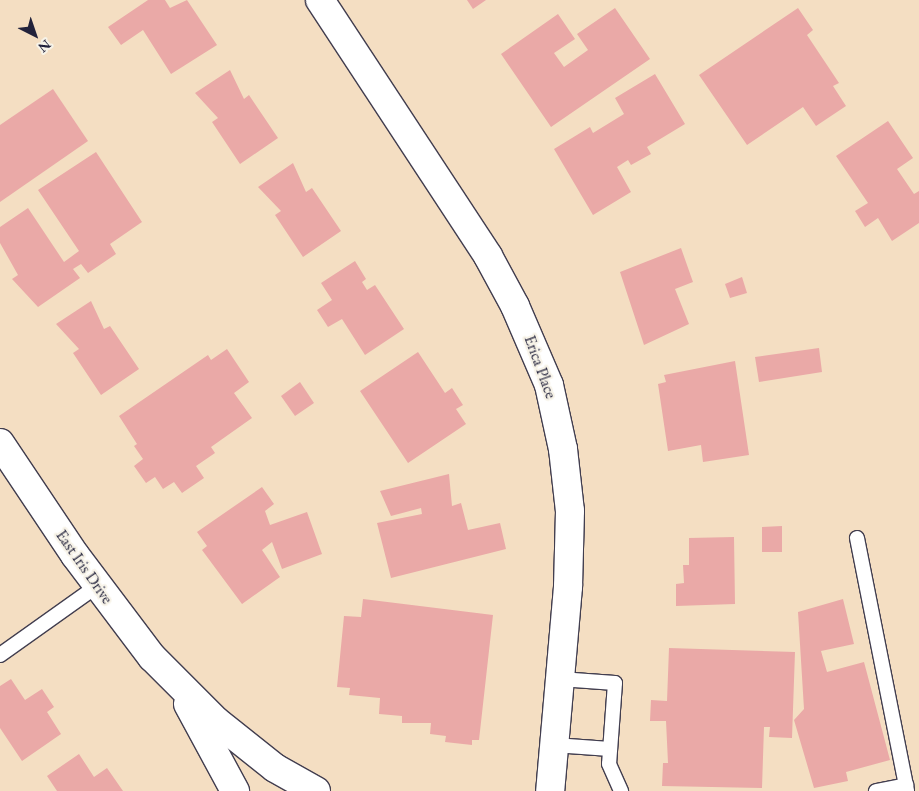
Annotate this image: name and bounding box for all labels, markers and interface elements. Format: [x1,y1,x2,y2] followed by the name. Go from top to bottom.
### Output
[10,10,60,60] north arrow
[35,36,55,57] text: N
[520,333,560,401] street label: Erica Place
[52,526,116,608] street label: East Iris Drive

